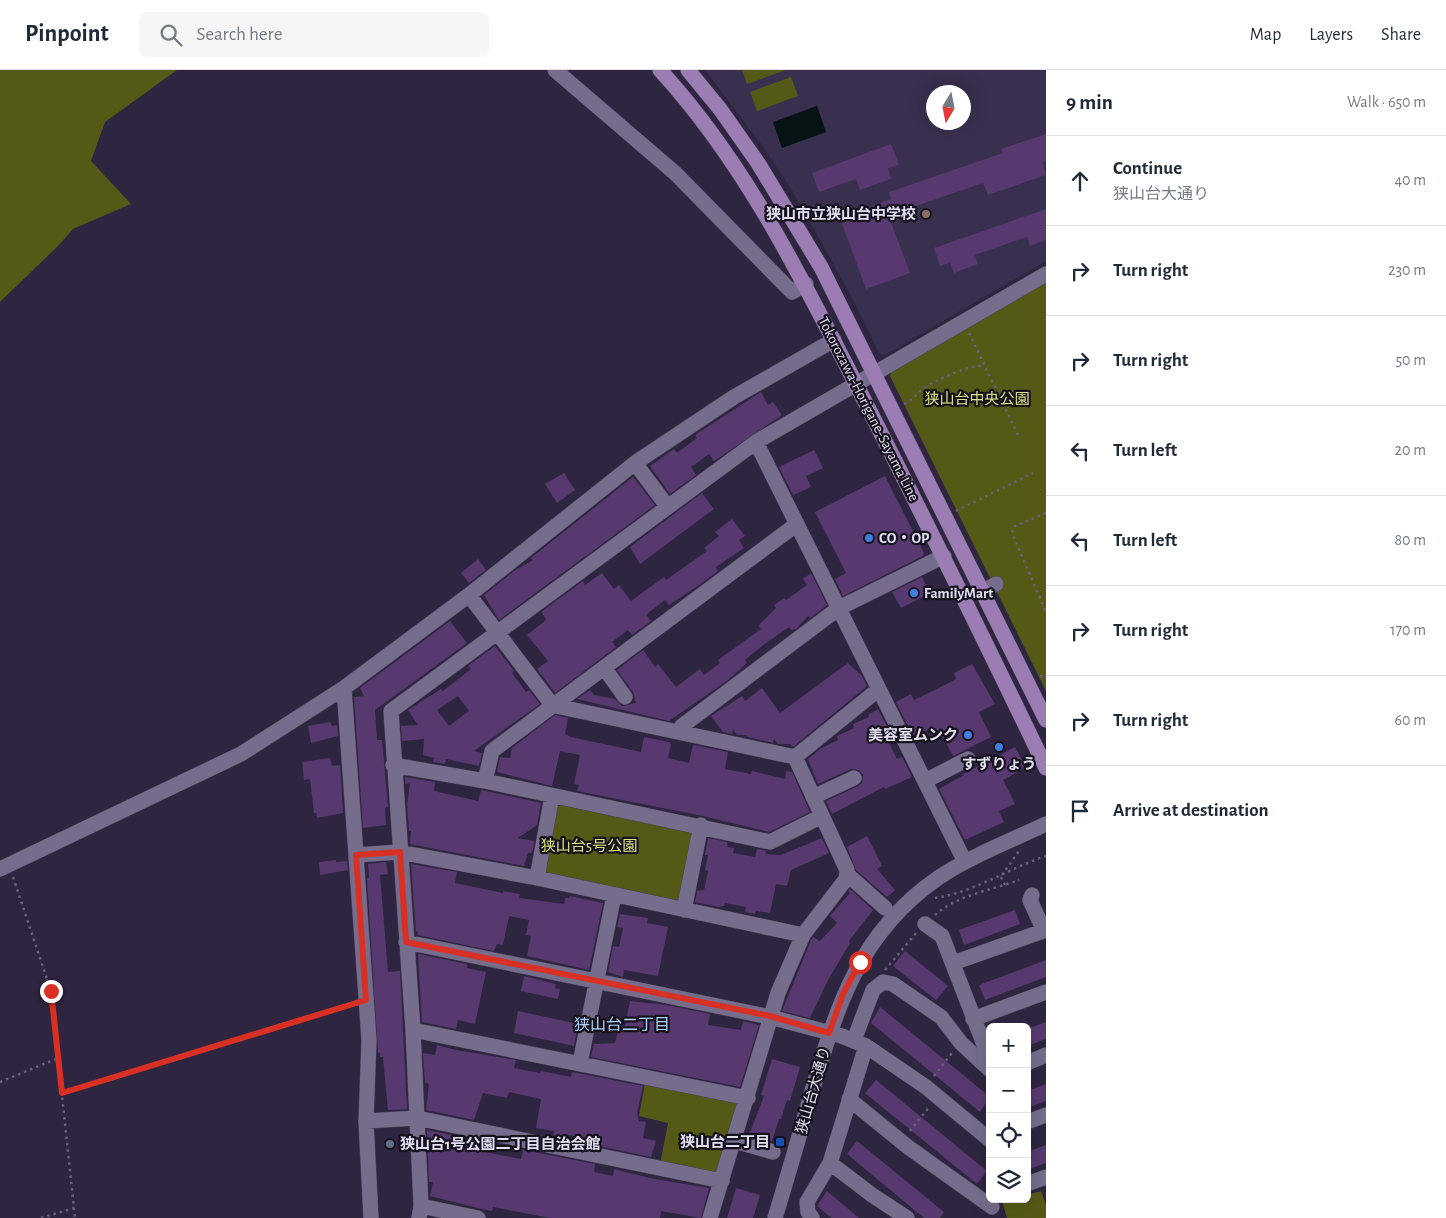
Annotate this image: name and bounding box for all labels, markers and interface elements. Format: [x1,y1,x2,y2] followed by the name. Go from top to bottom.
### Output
[139,12,489,57] search box
[157,21,185,49] icon: search
[25,22,109,46] text: Pinpoint
[197,25,283,44] text: Search here
[1250,26,1281,44] text: Map
[1309,26,1353,44] text: Layers
[1381,26,1421,44] text: Share
[926,85,971,130] north arrow
[1066,92,1113,113] text: 9 min
[1347,94,1426,110] text: Walk · 650 m
[1113,159,1182,178] text: Continue
[1066,167,1094,195] icon: ahead
[1394,172,1426,188] text: 40 m
[1113,186,1209,202] text: 狭山台大通り
[766,206,916,222] place label: 狭山市立狭山台中学校
[920,208,932,220] marker: 狭山市立狭山台中学校
[1066,257,1094,285] icon: right
[1113,261,1188,280] text: Turn right
[1388,262,1426,278] text: 230 m
[815,315,922,504] street label: Tokorozawa-Horigane-Sayama Line
[1066,347,1094,375] icon: right
[1113,351,1188,370] text: Turn right
[1395,352,1426,368] text: 50 m
[924,391,1030,407] park label: 狭山台中央公園
[1066,437,1094,465] icon: left
[1113,441,1177,460] text: Turn left
[1395,442,1426,458] text: 20 m
[1066,527,1094,555] icon: left
[879,531,930,546] place label: CO・OP
[1113,531,1177,550] text: Turn left
[863,532,875,544] marker: CO・OP
[1395,532,1426,548] text: 80 m
[924,586,993,601] place label: FamilyMart
[908,587,920,599] marker: FamilyMart
[1066,617,1094,645] icon: right
[1113,621,1188,640] text: Turn right
[1390,622,1426,638] text: 170 m
[1066,707,1094,735] icon: right
[1113,711,1188,730] text: Turn right
[1395,712,1426,728] text: 60 m
[868,727,958,743] place label: 美容室ムンク
[962,729,974,741] marker: 美容室ムンク
[993,741,1005,753] marker: すずりょう
[961,756,1037,772] place label: すずりょう
[1066,797,1094,825] icon: arrive
[1113,801,1269,820] text: Arrive at destination
[541,838,637,854] park label: 狭山台5号公園
[849,951,872,974] route start
[40,980,63,1003] route end
[574,1016,670,1033] district label: 狭山台二丁目
[986,1023,1031,1203] map controls
[986,1023,1031,1068] button: +
[793,1045,833,1135] street label: 狭山台大通り
[986,1068,1031,1113] button: −
[986,1113,1031,1158] button: locate
[680,1134,770,1150] place label: 狭山台二丁目
[400,1136,600,1152] place label: 狭山台1号公園二丁目自治会館
[774,1136,786,1148] marker: 狭山台二丁目
[384,1138,396,1150] marker: 狭山台1号公園二丁目自治会館
[986,1158,1031,1203] button: layers

